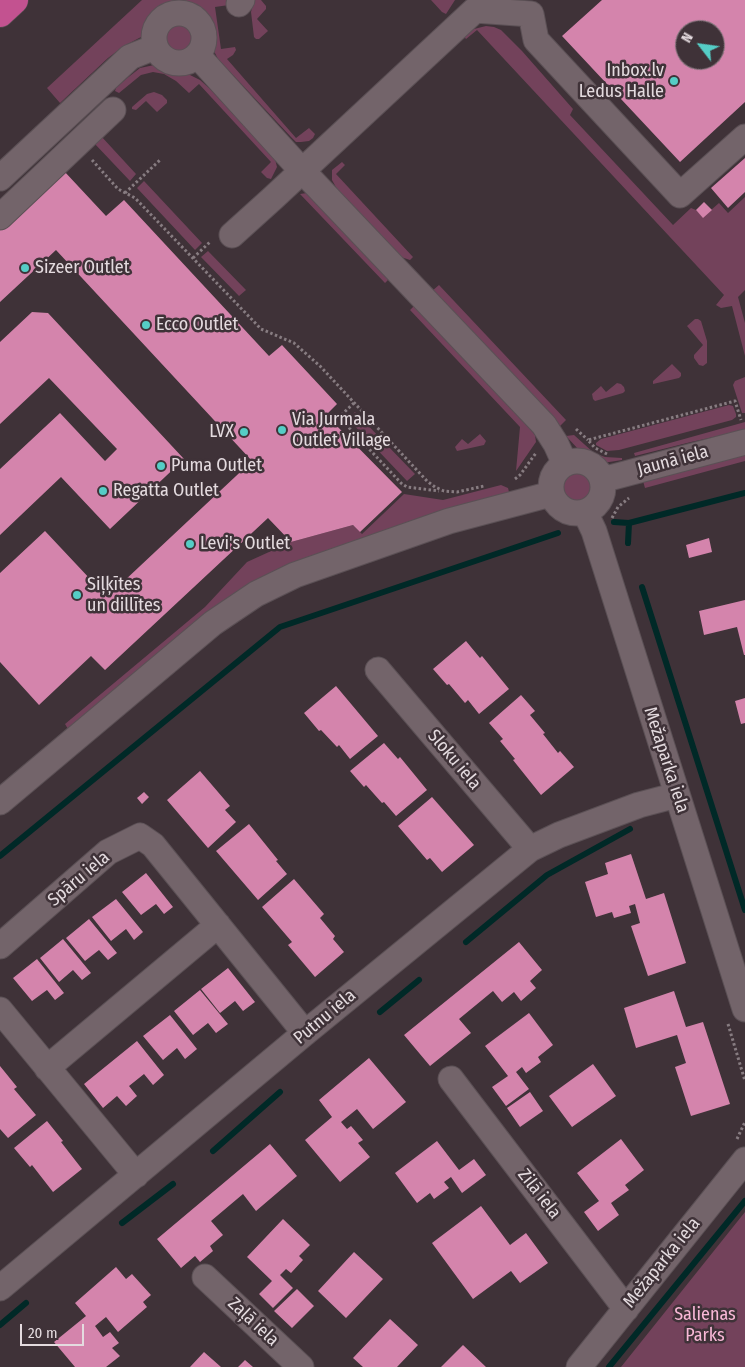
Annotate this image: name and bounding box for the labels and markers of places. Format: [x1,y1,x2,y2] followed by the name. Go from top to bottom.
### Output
[579,60,664,102] place label: Inbox.lv Ledus Halle
[668,75,680,87] marker: Inbox.lv Ledus Halle
[35,257,130,279] place label: Sizeer Outlet
[19,262,31,274] marker: Sizeer Outlet
[156,314,238,336] place label: Ecco Outlet
[140,319,152,331] marker: Ecco Outlet
[292,409,391,452] place label: Via Jurmala Outlet Village
[209,421,234,443] place label: LVX
[276,424,288,436] marker: Via Jurmala Outlet Village
[238,426,250,438] marker: LVX
[171,455,262,477] place label: Puma Outlet
[155,460,167,472] marker: Puma Outlet
[113,480,219,502] place label: Regatta Outlet
[97,485,109,497] marker: Regatta Outlet
[200,533,290,555] place label: Levi's Outlet
[184,538,196,550] marker: Levi's Outlet
[87,574,161,616] place label: Siļķītes un dillītes
[71,589,83,601] marker: Siļķītes un dillītes

